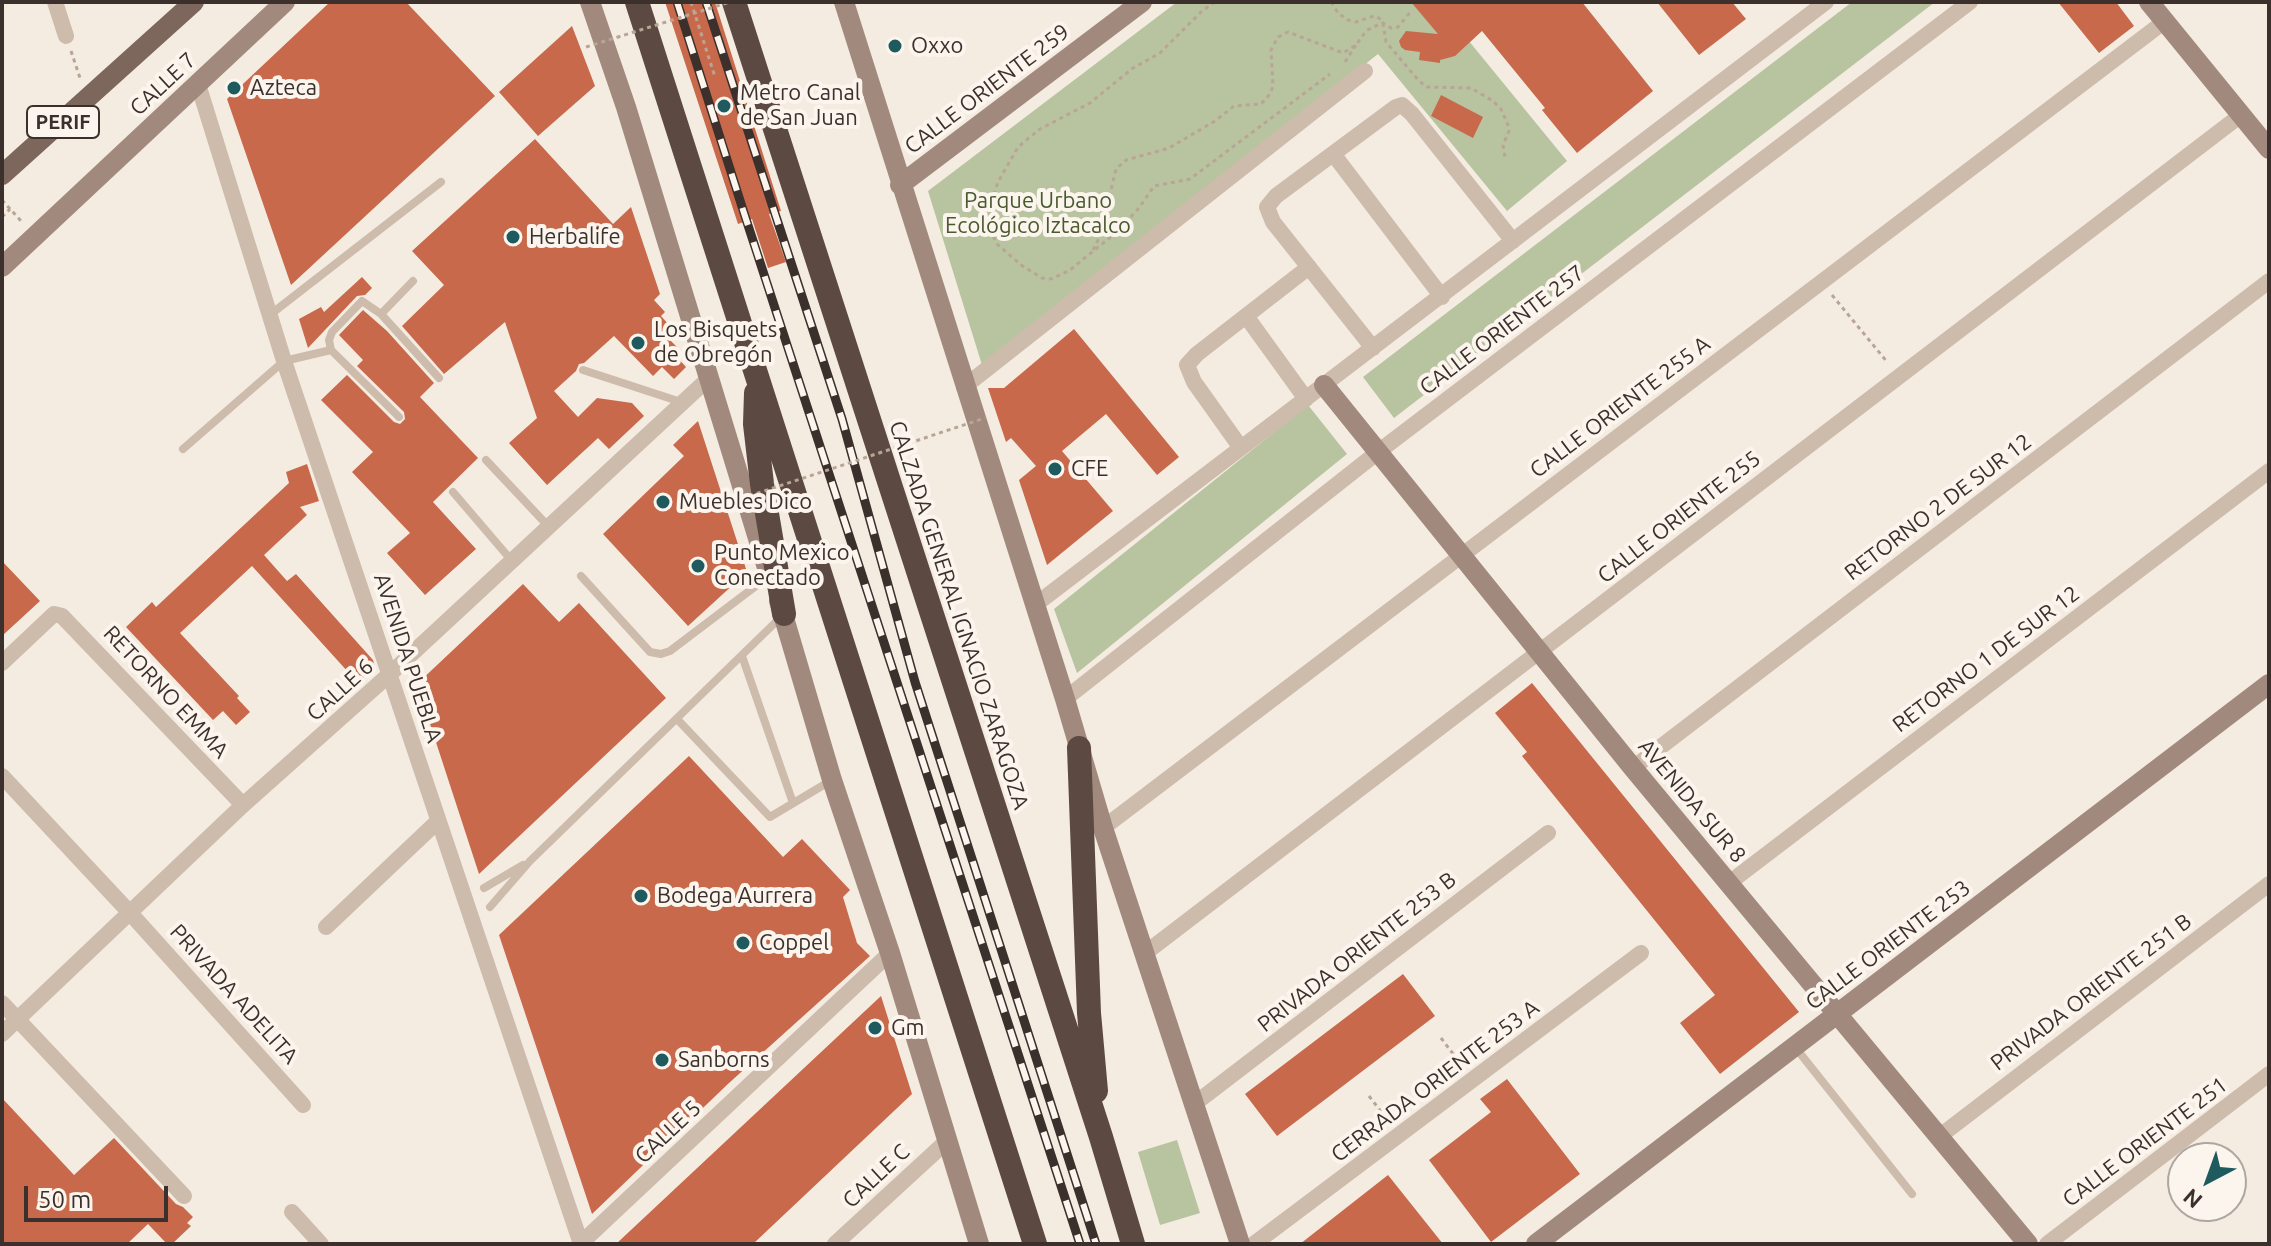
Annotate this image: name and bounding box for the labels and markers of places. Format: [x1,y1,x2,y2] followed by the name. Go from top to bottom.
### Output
[911,33,963,59] place label: Oxxo
[886,37,904,55] marker: Oxxo
[250,75,317,101] place label: Azteca
[225,79,243,97] marker: Azteca
[740,80,861,132] place label: Metro Canal de San Juan
[715,97,733,115] marker: Metro Canal de San Juan
[529,224,621,250] place label: Herbalife
[504,228,522,246] marker: Herbalife
[654,317,777,368] place label: Los Bisquets de Obregón
[629,334,647,352] marker: Los Bisquets de Obregón
[1071,456,1108,482] place label: CFE
[1046,460,1064,478] marker: CFE
[679,489,812,515] place label: Muebles Dico
[654,493,672,511] marker: Muebles Dico
[714,540,850,592] place label: Punto Mexico Conectado
[689,557,707,575] marker: Punto Mexico Conectado
[657,883,813,909] place label: Bodega Aurrera
[632,887,650,905] marker: Bodega Aurrera
[759,930,829,956] place label: Coppel
[734,934,752,952] marker: Coppel
[891,1015,925,1041] place label: Gm
[866,1019,884,1037] marker: Gm
[678,1047,770,1073] place label: Sanborns
[653,1051,671,1069] marker: Sanborns

